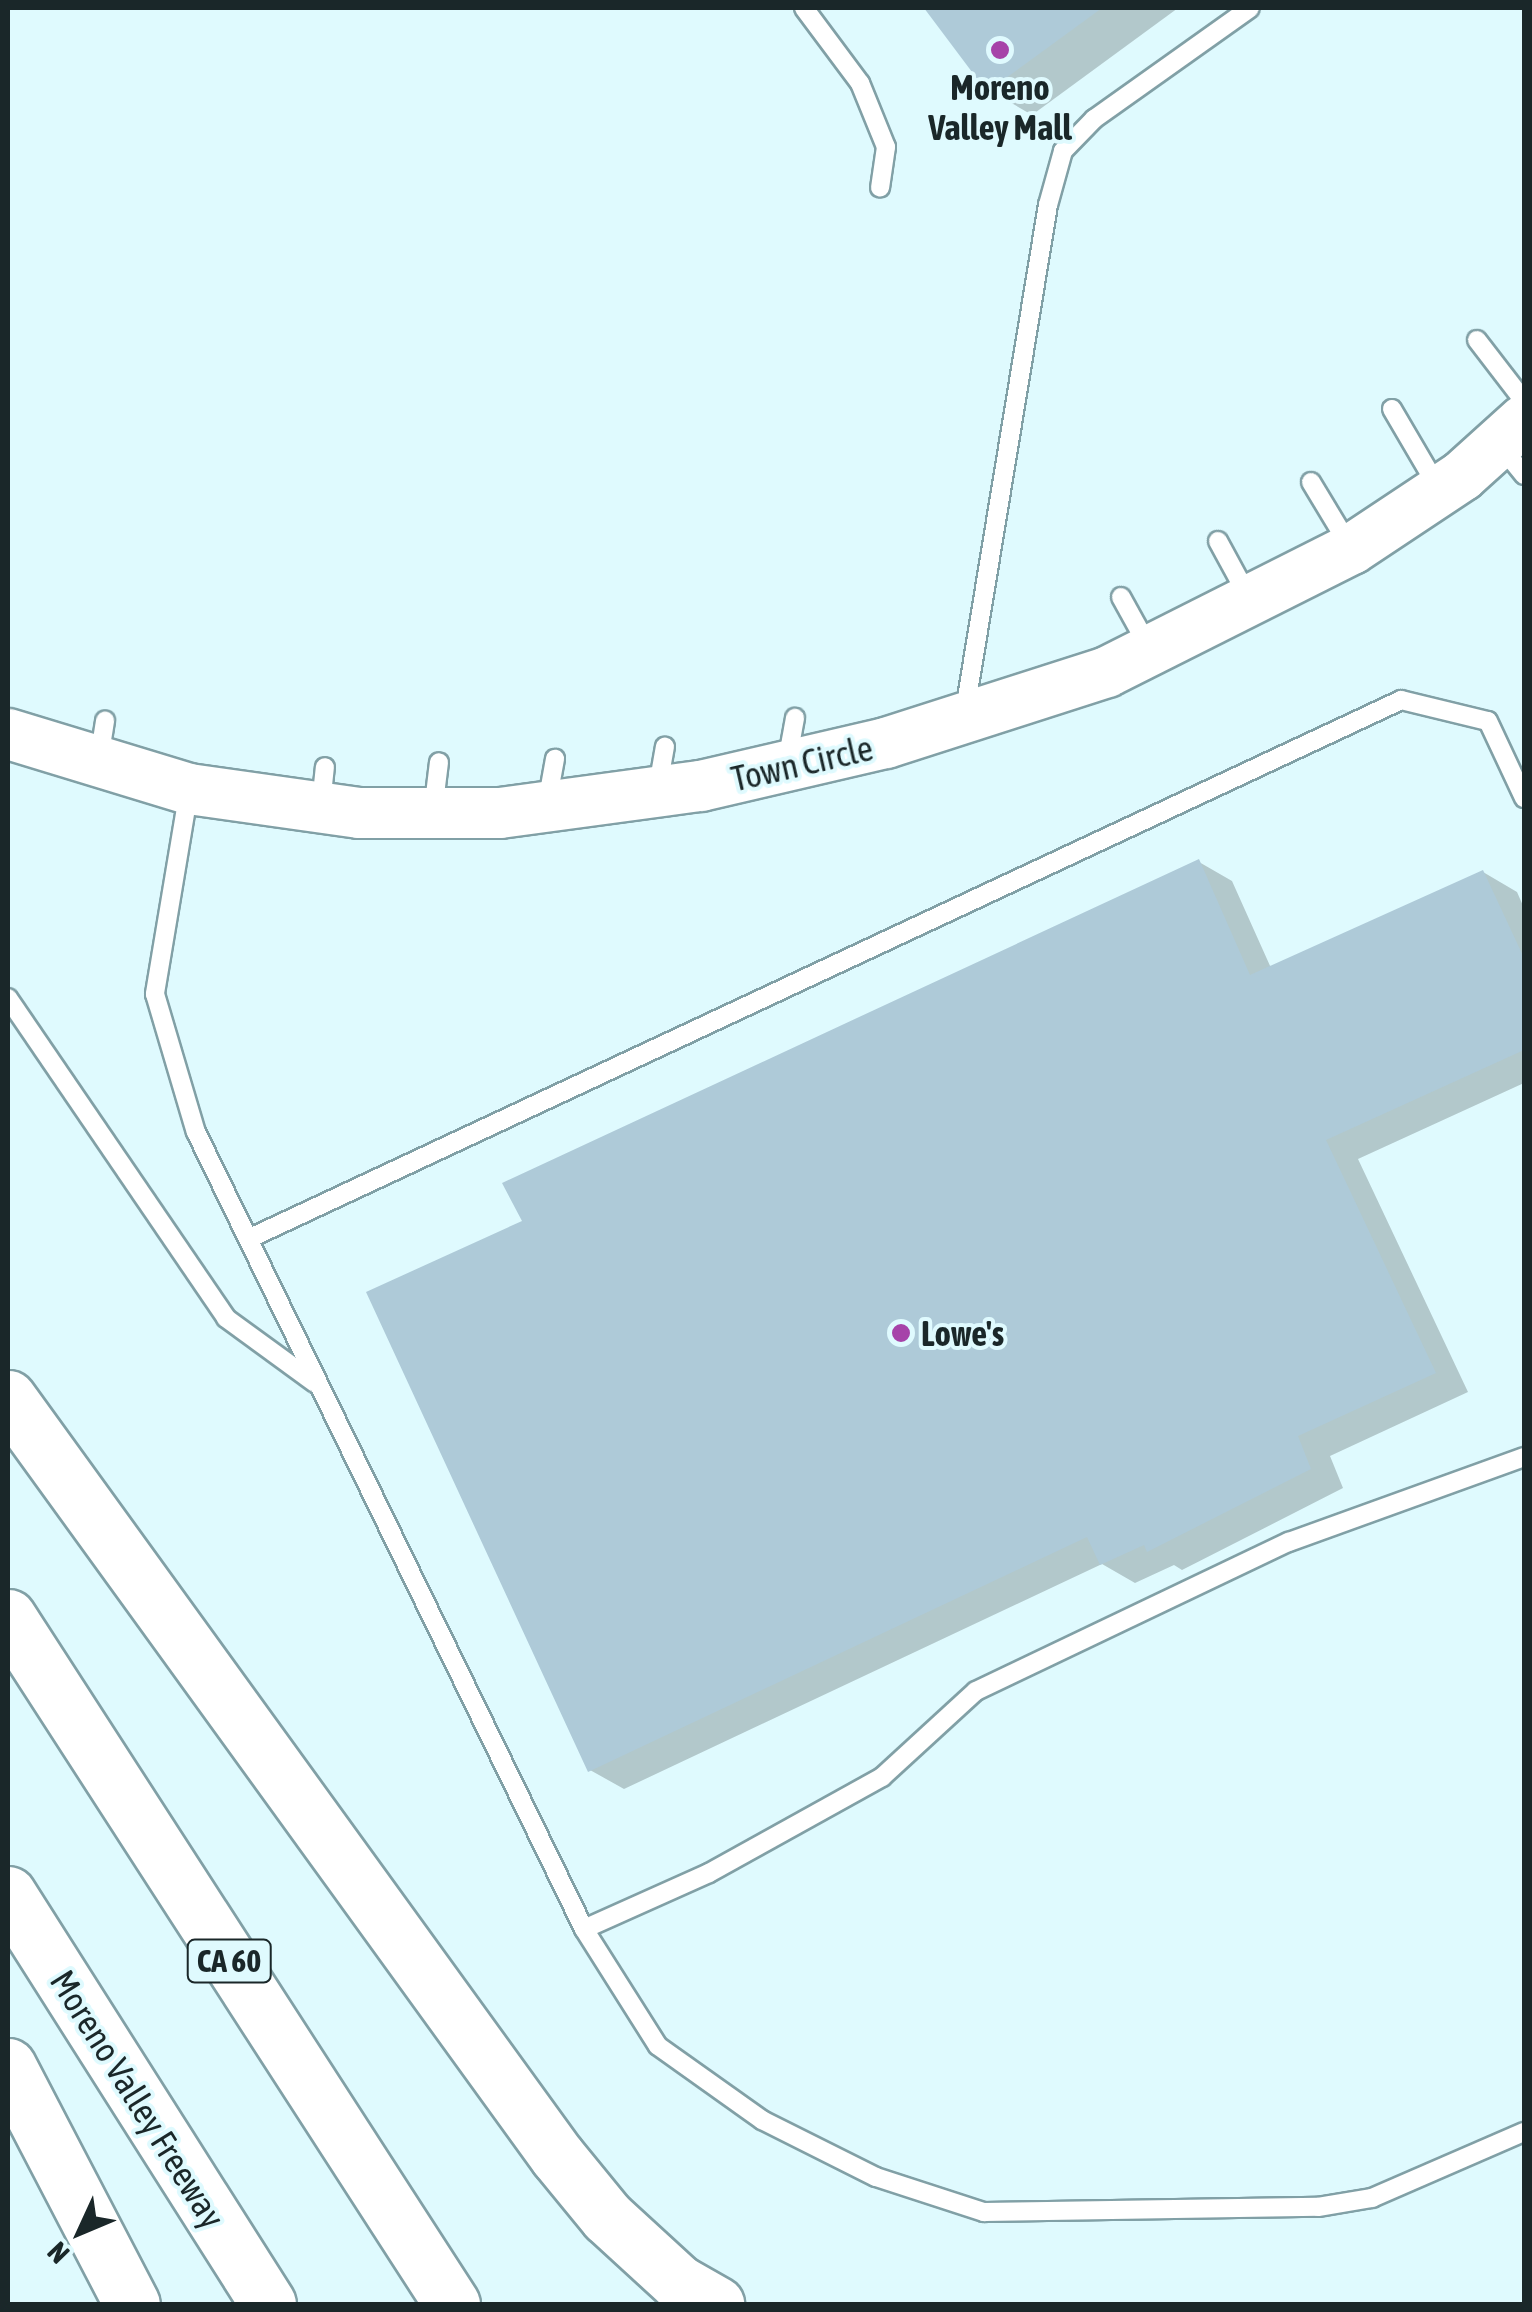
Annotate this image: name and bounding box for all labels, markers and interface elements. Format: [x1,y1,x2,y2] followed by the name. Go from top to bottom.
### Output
[989,39,1011,61] marker: Moreno Valley Mall
[928,66,1072,148] place label: Moreno Valley Mall
[727,726,877,800] street label: Town Circle
[921,1312,1004,1354] place label: Lowe's
[890,1322,912,1344] marker: Lowe's
[186,1934,272,1988] road number: CA 60
[42,1962,234,2236] street label: Moreno Valley Freeway
[30,2182,130,2282] north arrow
[41,2236,76,2270] text: N

